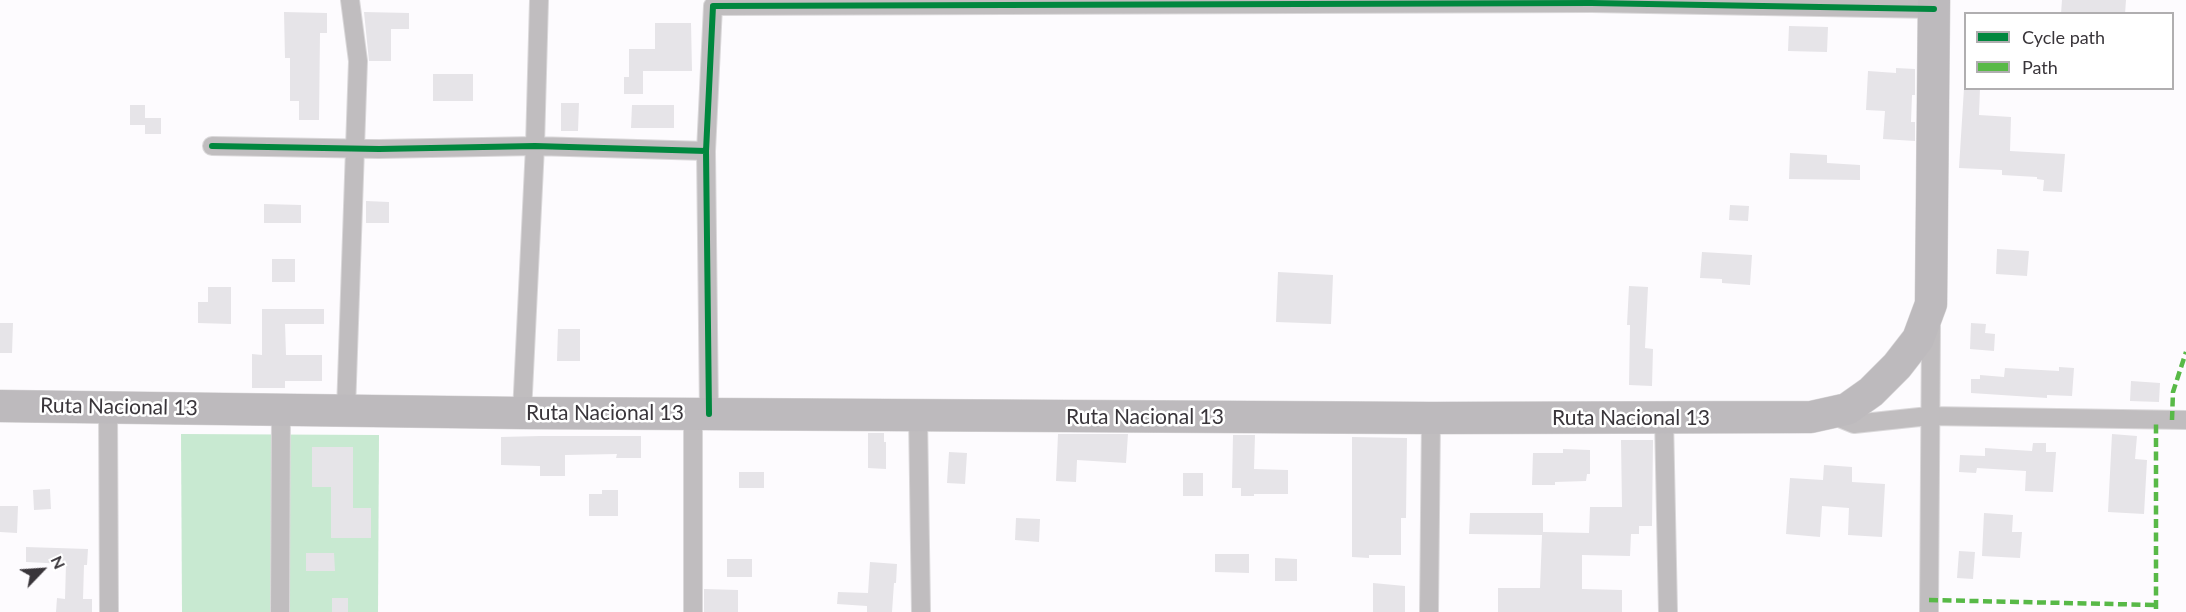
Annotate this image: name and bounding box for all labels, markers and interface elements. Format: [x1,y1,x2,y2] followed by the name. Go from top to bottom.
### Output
[1964,12,2174,90] legend
[2022,26,2105,48] text: Cycle path
[2022,56,2058,78] text: Path
[40,393,198,421] street label: Ruta Nacional 13
[526,400,684,426] street label: Ruta Nacional 13
[1066,404,1224,430] street label: Ruta Nacional 13
[1552,405,1710,431] street label: Ruta Nacional 13
[12,540,72,600] north arrow
[48,553,70,572] text: N

